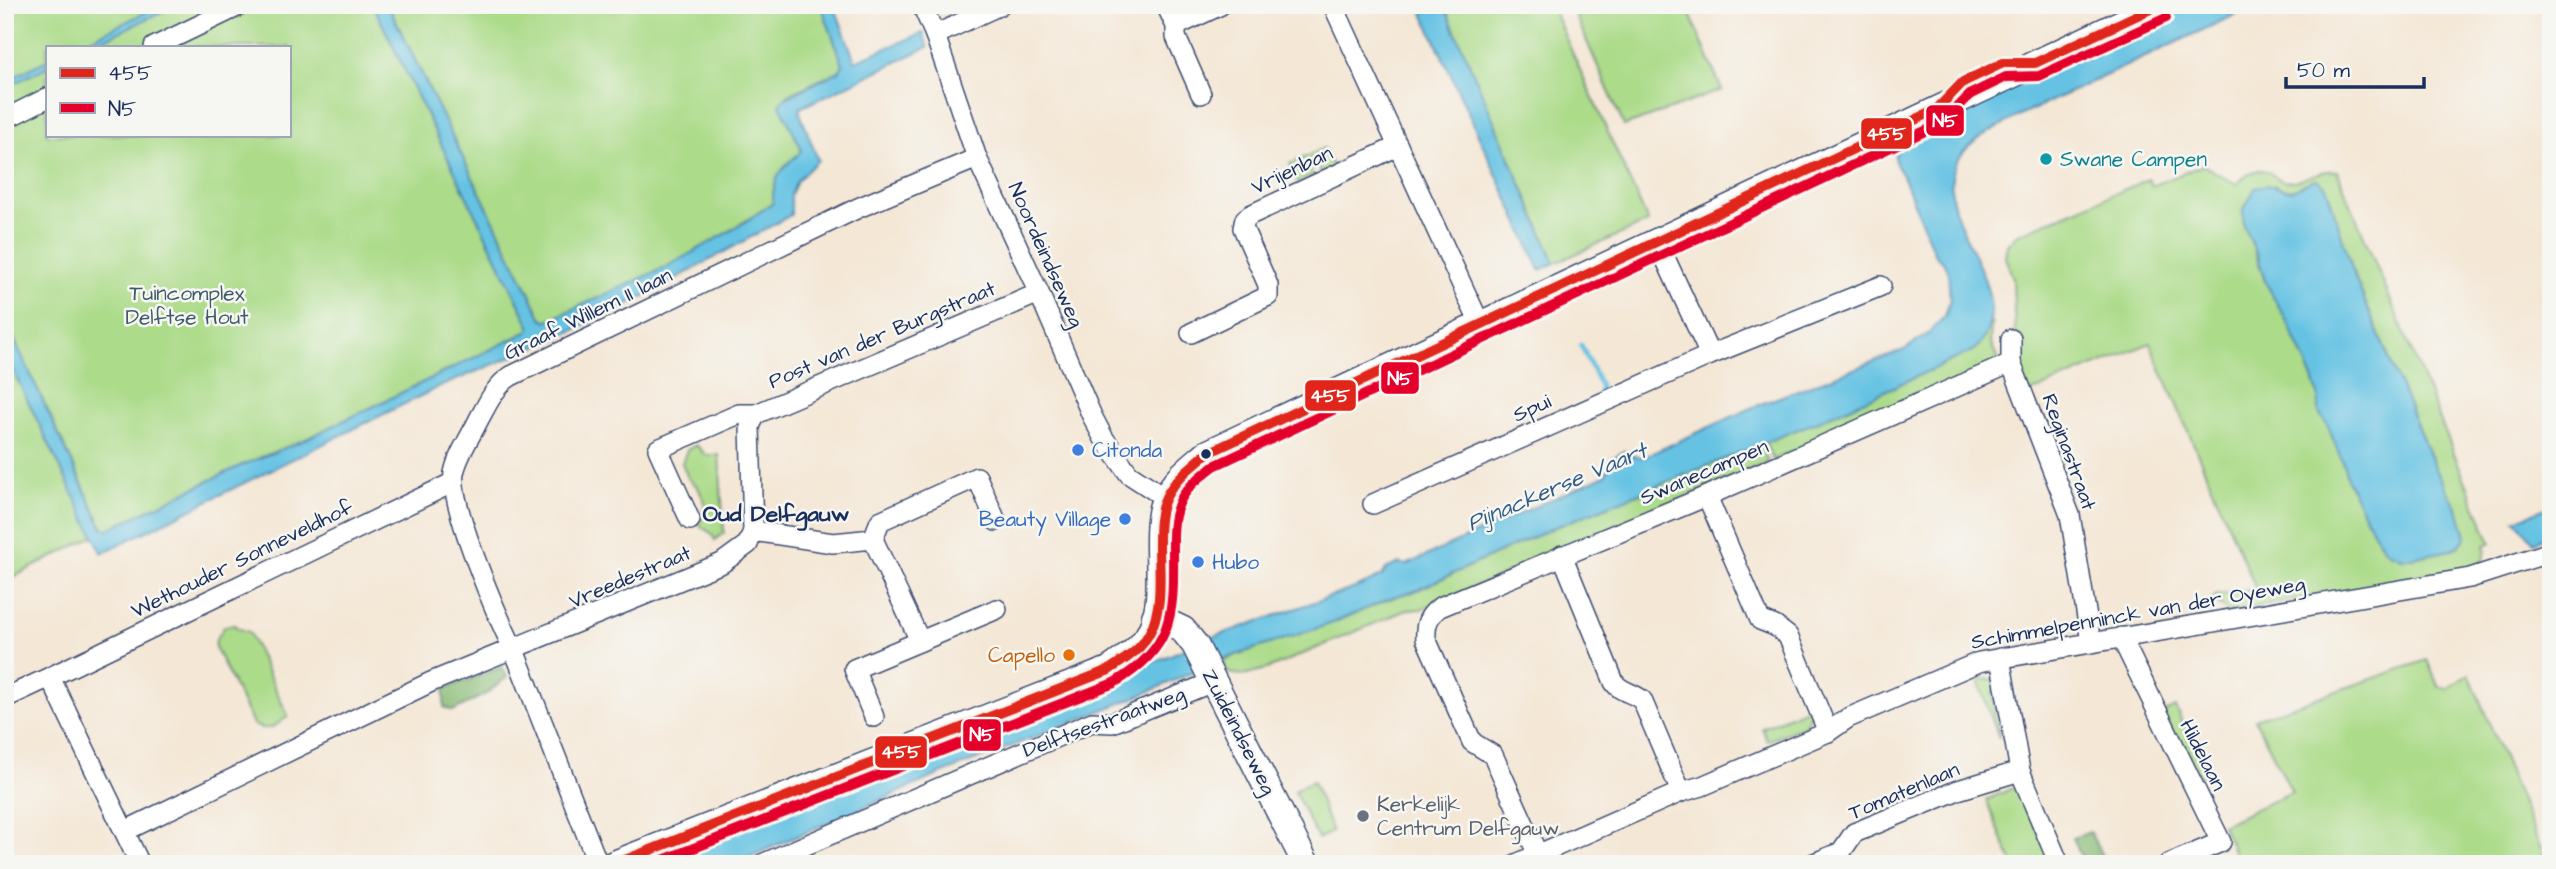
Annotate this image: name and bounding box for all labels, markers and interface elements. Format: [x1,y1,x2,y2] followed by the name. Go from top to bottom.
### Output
[46,46,290,136] legend
[2286,46,2425,90] scale bar
[2297,56,2351,85] text: 50 m
[108,59,152,88] text: 455
[108,95,136,124] text: N5
[1925,104,1965,137] line badge: N5
[1932,108,1958,135] text: N5
[1860,117,1913,150] line badge: 455
[1866,121,1906,148] text: 455
[1247,139,1337,201] street label: Vrijenban
[2060,145,2207,175] place label: Swane Campen
[2038,151,2054,167] marker: Swane Campen
[999,178,1091,333] street label: Noordeindseweg
[499,261,677,367] street label: Graaf Willem II laan
[764,274,1001,398] street label: Post van der Burgstraat
[125,279,249,332] park label: Tuincomplex Delftse Hout
[1380,361,1420,395] line badge: N5
[1387,366,1413,393] text: N5
[1304,379,1357,412] line badge: 455
[1310,383,1350,410] text: 455
[1508,387,1556,430] street label: Spui
[2033,390,2104,515] street label: Reginastraat
[1635,432,1773,513] street label: Swanecampen
[1462,434,1654,539] water label: Pijnackerse Vaart
[1092,436,1163,465] place label: Citonda
[1070,442,1086,458] marker: Citonda
[1199,447,1213,461] unlabelled marker
[126,492,358,625] street label: Wethouder Sonneveldhof
[703,498,850,531] district label: Oud Delfgauw
[979,505,1111,536] place label: Beauty Village
[1117,511,1133,527] marker: Beauty Village
[564,538,696,616] street label: Vreedestraat
[1212,548,1259,577] place label: Hubo
[1190,554,1206,570] marker: Hubo
[1969,569,2308,659] street label: Schimmelpenninck van der Oyeweg
[988,641,1055,671] place label: Capello
[1061,647,1077,663] marker: Capello
[1193,664,1283,801] street label: Zuideindseweg
[1019,679,1190,767] street label: Delftsestraatweg
[2173,714,2233,796] street label: Hildelaan
[962,718,1002,752] line badge: N5
[969,722,995,749] text: N5
[874,735,928,769] line badge: 455
[881,739,921,766] text: 455
[1844,755,1964,827] street label: Tomatenlaan
[1377,790,1559,845] place label: Kerkelijk Centrum Delfgauw
[1355,808,1371,824] marker: Kerkelijk Centrum Delfgauw

